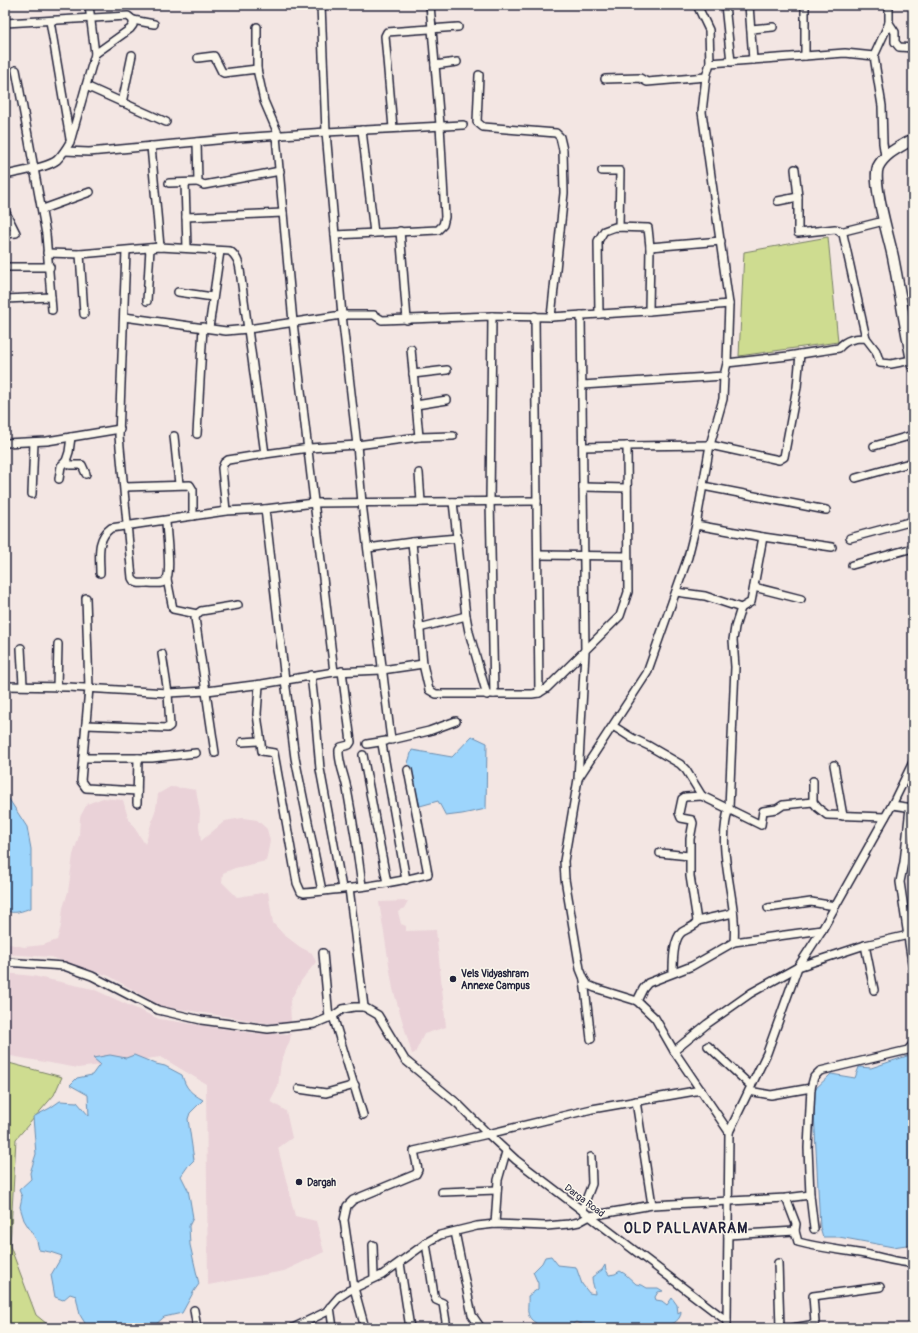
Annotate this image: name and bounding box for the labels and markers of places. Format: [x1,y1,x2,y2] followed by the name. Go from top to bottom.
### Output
[461,968,530,992] place label: Vels Vidyashram Annexe Campus
[448,974,458,984] marker: Vels Vidyashram Annexe Campus
[294,1177,304,1187] marker: Dargah
[307,1177,336,1189] place label: Dargah

